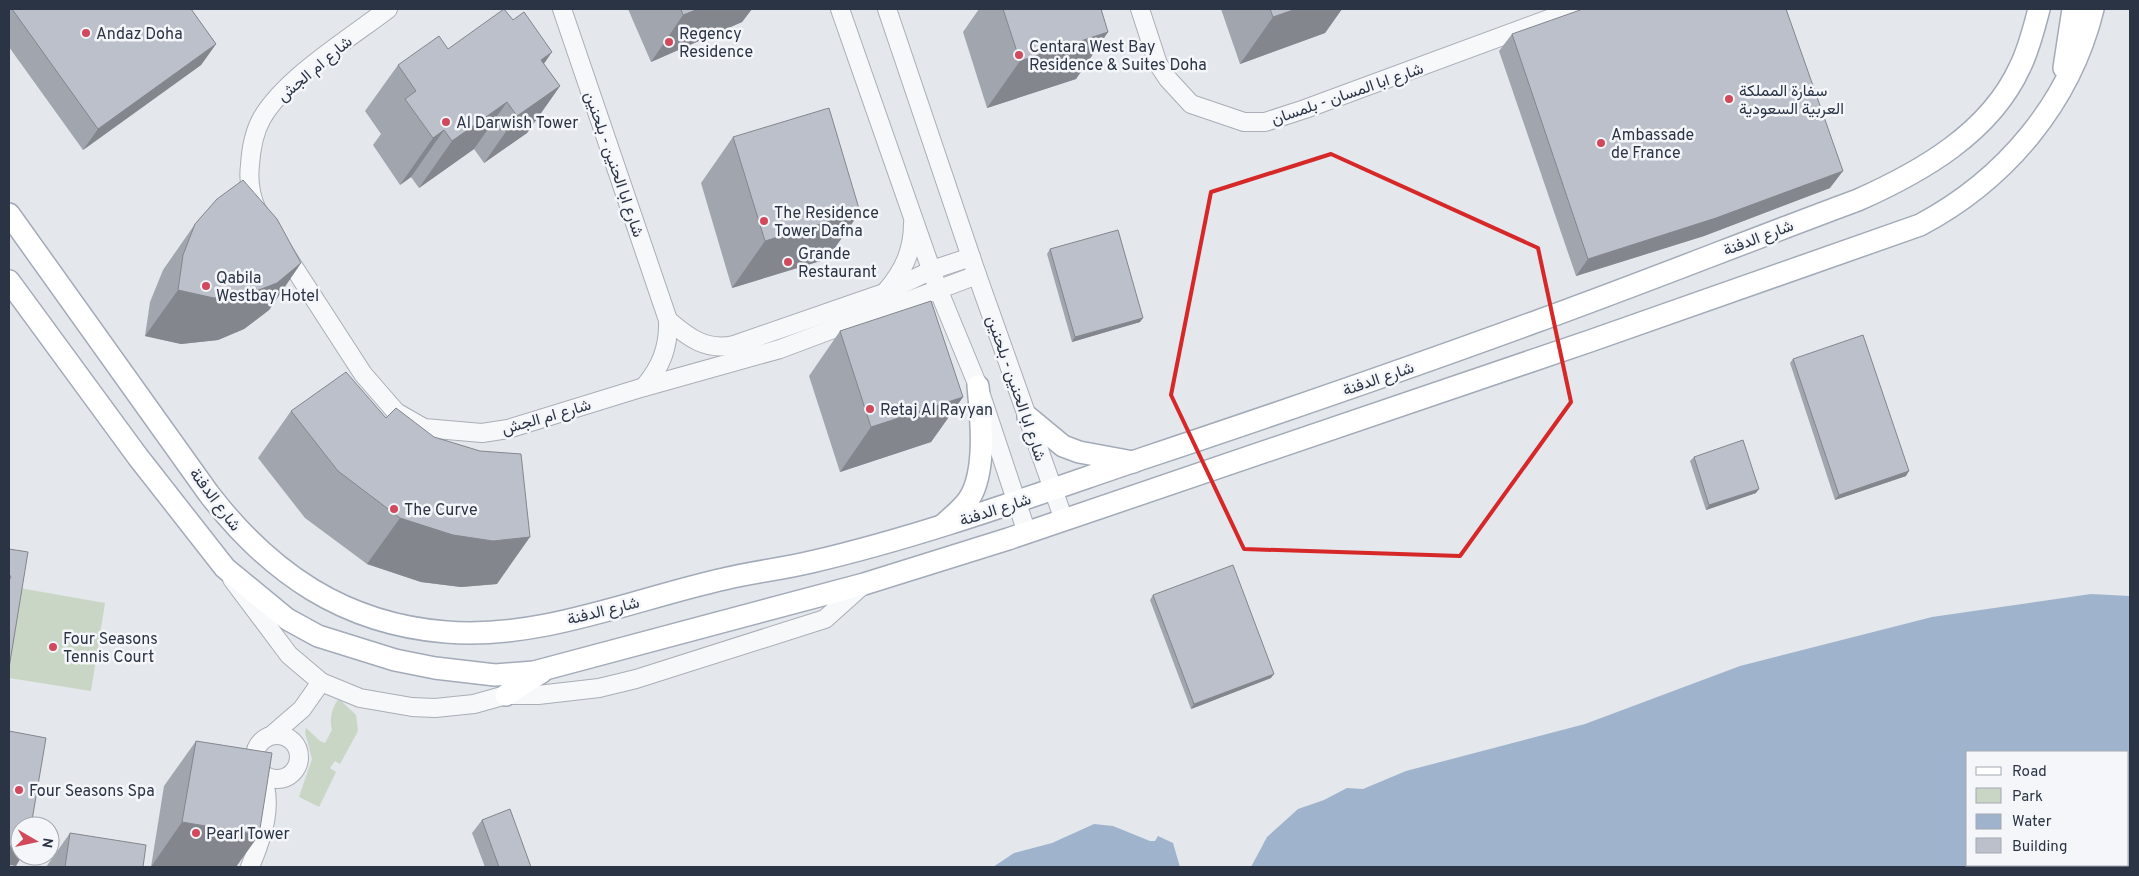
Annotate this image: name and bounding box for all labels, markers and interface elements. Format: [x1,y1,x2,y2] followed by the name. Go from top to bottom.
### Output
[96,25,183,45] place label: Andaz Doha
[679,25,753,63] place label: Regency Residence
[80,27,92,39] marker: Andaz Doha
[274,32,357,107] street label: شارع ام الجش
[663,36,675,48] marker: Regency Residence
[1029,38,1207,76] place label: Centara West Bay Residence & Suites Doha
[1013,49,1025,61] marker: Centara West Bay Residence & Suites Doha
[1269,59,1426,130] street label: شارع ابا المسان - بلمسان
[1739,82,1844,120] place label: سفارة المملكة العربية السعودية
[579,89,647,240] street label: شارع ابا الحنين - بلحنين
[1723,93,1735,105] marker: سفارة المملكة العربية السعودية
[456,114,578,134] place label: Al Darwish Tower
[440,116,452,128] marker: Al Darwish Tower
[1611,126,1694,164] place label: Ambassade de France
[1595,137,1607,149] marker: Ambassade de France
[774,204,879,242] place label: The Residence Tower Dafna
[758,215,770,227] marker: The Residence Tower Dafna
[1721,216,1797,261] street label: شارع الدفنة
[798,245,877,283] place label: Grande Restaurant
[782,256,794,268] marker: Grande Restaurant
[216,269,319,307] place label: Qabila Westbay Hotel
[200,280,212,292] marker: Qabila Westbay Hotel
[981,313,1049,464] street label: شارع ابا الحنين - بلحنين
[1341,358,1417,401] street label: شارع الدفنة
[500,396,594,440] street label: شارع ام الجش
[880,401,993,421] place label: Retaj Al Rayyan
[864,403,876,415] marker: Retaj Al Rayyan
[184,465,245,536] street label: شارع الدفنة
[957,490,1034,532] street label: شارع الدفنة
[404,501,478,521] place label: The Curve
[388,503,400,515] marker: The Curve
[565,593,642,631] street label: شارع الدفنة
[63,630,158,668] place label: Four Seasons Tennis Court
[47,641,59,653] marker: Four Seasons Tennis Court
[1966,751,2129,866] legend
[2012,763,2047,782] text: Road
[29,782,155,802] place label: Four Seasons Spa
[13,784,25,796] marker: Four Seasons Spa
[2012,788,2043,807] text: Park
[2012,813,2052,832] text: Water
[10,816,60,866] north arrow
[206,825,290,845] place label: Pearl Tower
[190,827,202,839] marker: Pearl Tower
[37,836,56,849] text: N
[2012,838,2067,857] text: Building

